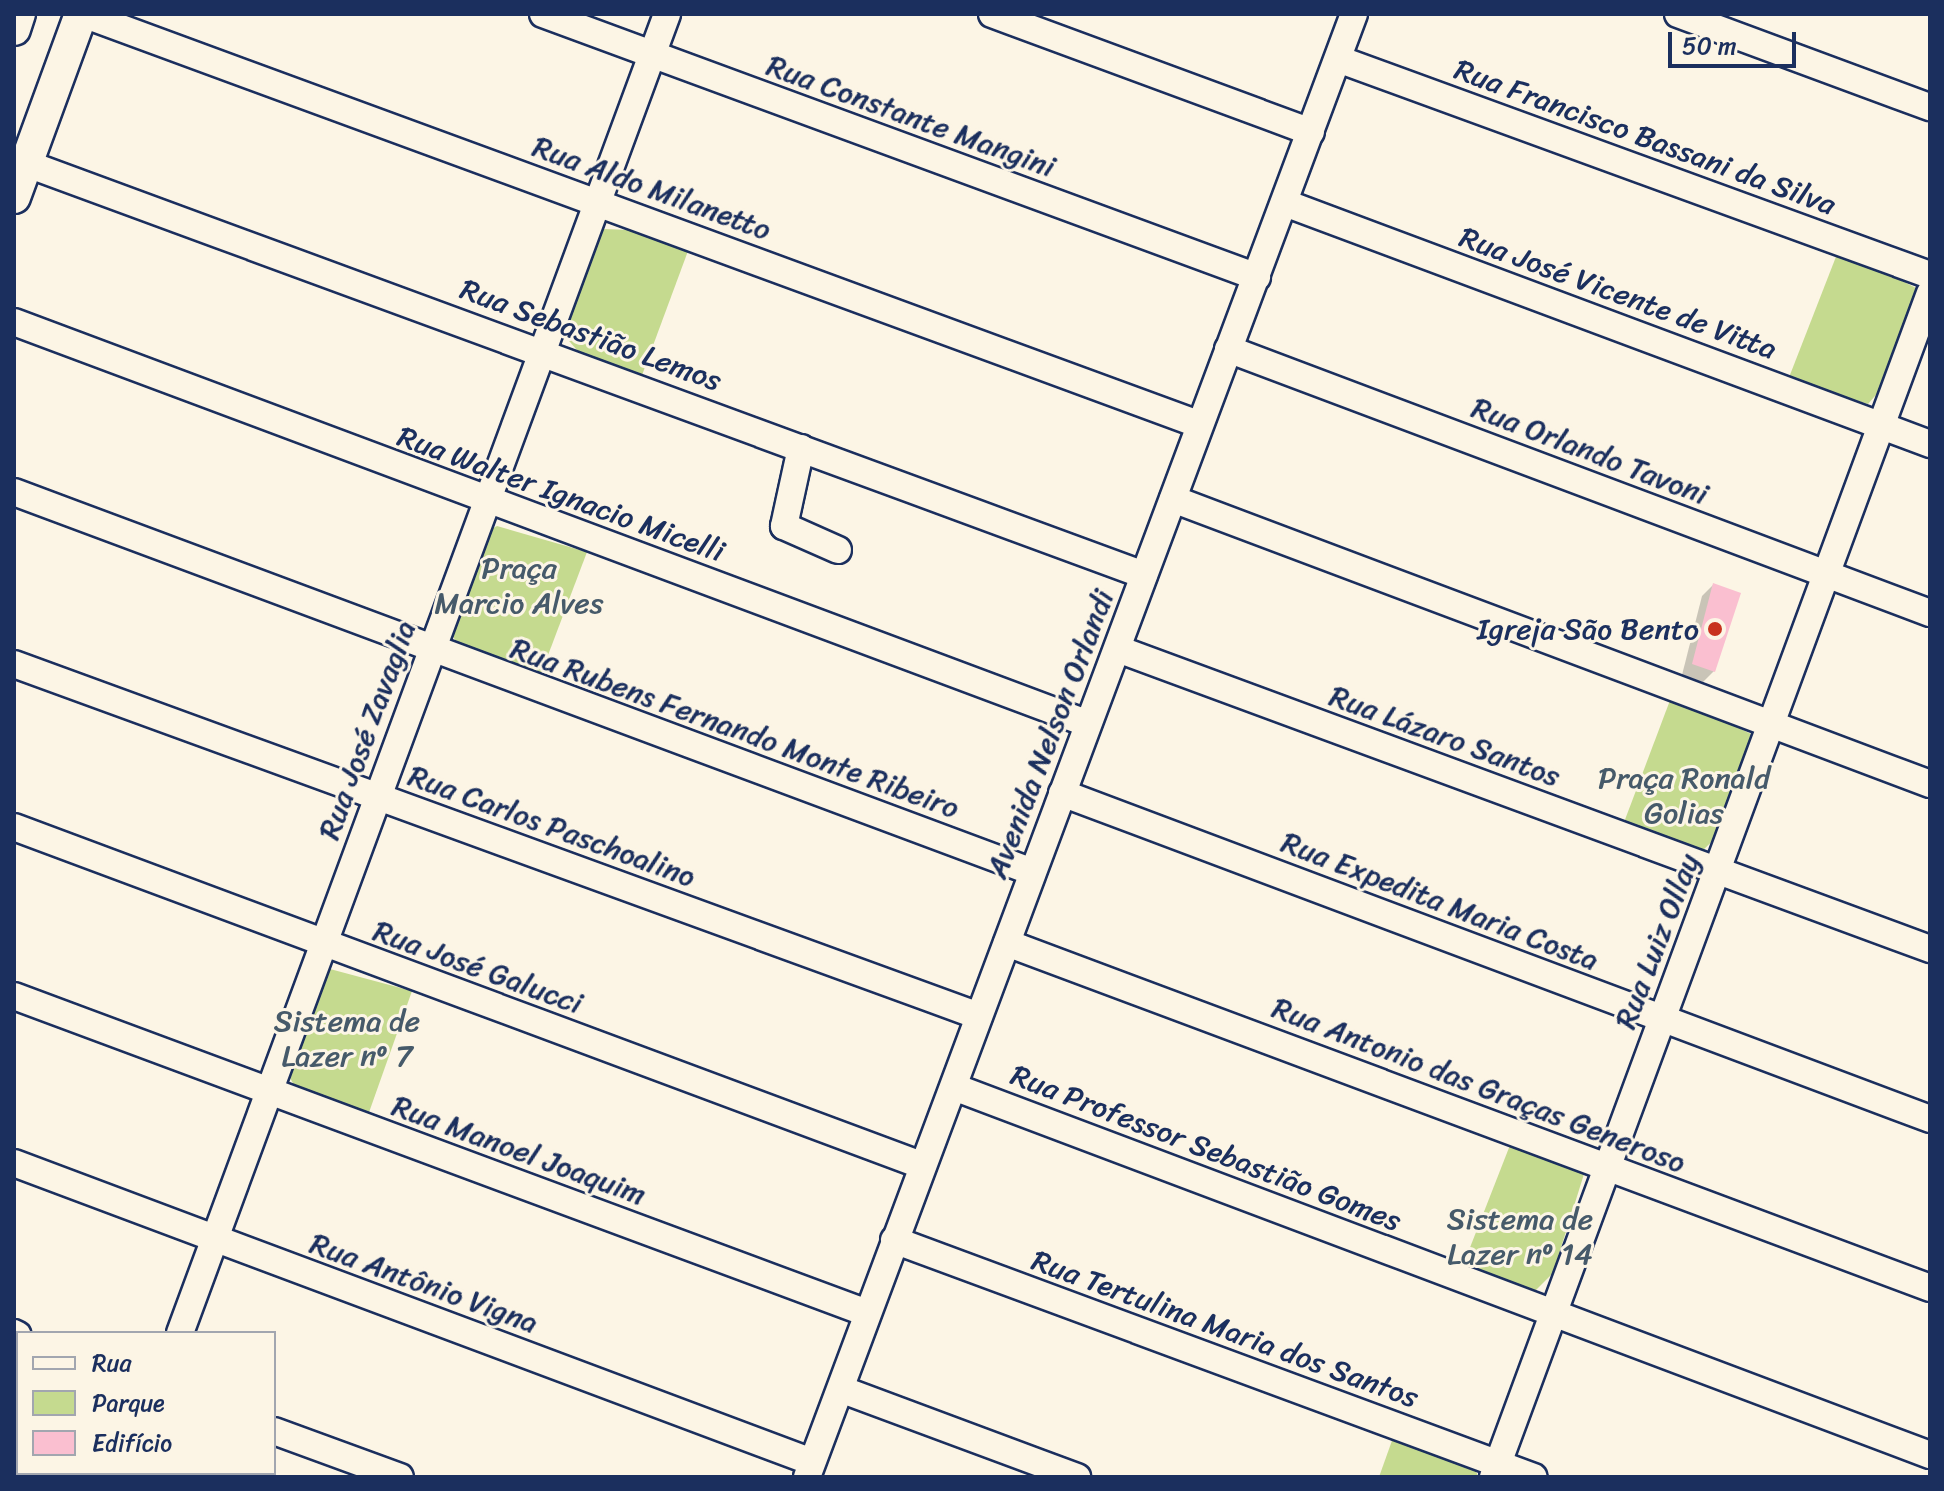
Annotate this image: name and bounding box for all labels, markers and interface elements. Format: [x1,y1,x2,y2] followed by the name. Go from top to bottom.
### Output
[1672,16,1800,66] scale bar
[1682,25,1737,67] text: 50 m
[762,47,1060,185] street label: Rua Constante Mangini
[1449,51,1841,223] street label: Rua Francisco Bassani da Silva
[528,128,776,248] street label: Rua Aldo Milanetto
[1454,219,1782,367] street label: Rua José Vicente de Vitta
[455,271,727,399] street label: Rua Sebastião Lemos
[1467,389,1713,513] street label: Rua Orlando Tavoni
[393,418,729,570] street label: Rua Walter Ignacio Micelli
[435,550,603,620] park label: Praça Marcio Alves
[978,585,1122,883] street label: Avenida Nelson Orlandi
[1477,611,1699,647] place label: Igreja São Bento
[311,615,423,845] street label: Rua José Zavaglia
[1706,620,1724,638] marker: Igreja São Bento
[505,630,965,826] street label: Rua Rubens Fernando Monte Ribeiro
[1325,678,1565,794] street label: Rua Lázaro Santos
[403,757,701,895] street label: Rua Carlos Paschoalino
[1598,760,1770,830] park label: Praça Ronald Golias
[1275,823,1605,979] street label: Rua Expedita Maria Costa
[1607,848,1707,1034] street label: Rua Luiz Ollay
[368,912,588,1022] street label: Rua José Galucci
[1268,990,1690,1180] street label: Rua Antonio das Graças Generoso
[274,1003,420,1074] park label: Sistema de Lazer nº 7
[1005,1057,1407,1239] street label: Rua Professor Sebastião Gomes
[388,1088,650,1212] street label: Rua Manoel Joaquim
[1447,1201,1593,1272] park label: Sistema de Lazer nº 14
[304,1225,544,1341] street label: Rua Antônio Vigna
[1026,1242,1424,1416] street label: Rua Tertulina Maria dos Santos
[16,1331,276,1475] legend
[92,1342,131,1384] text: Rua
[92,1382,165,1424] text: Parque
[92,1422,172,1464] text: Edifício

